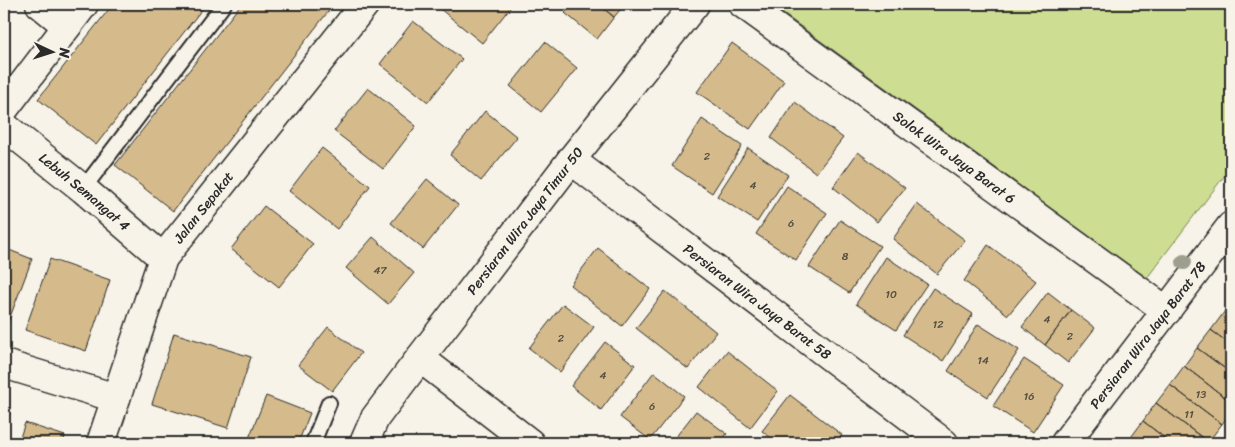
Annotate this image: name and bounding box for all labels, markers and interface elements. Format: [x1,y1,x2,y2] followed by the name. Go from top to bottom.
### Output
[28,28,78,78] north arrow
[52,46,77,59] text: N
[887,104,1021,211] street label: Solok Wira Jaya Barat 6
[460,141,590,301] street label: Persiaran Wira Jaya Timur 50
[33,146,136,238] street label: Lebuh Semangat 4
[704,147,711,166] house number: 2
[166,166,240,250] street label: Jalan Sepakat
[750,176,757,195] house number: 4
[788,214,794,233] house number: 6
[677,237,837,367] street label: Persiaran Wira Jaya Barat 58
[842,247,849,266] house number: 8
[1083,256,1213,414] street label: Persiaran Wira Jaya Barat 78
[373,261,387,280] house number: 47
[885,285,897,304] house number: 10
[1044,310,1051,329] house number: 4
[932,315,944,334] house number: 12
[1067,327,1074,346] house number: 2
[558,329,565,348] house number: 2
[977,351,989,370] house number: 14
[600,366,607,385] house number: 4
[1196,385,1206,404] house number: 13
[1024,387,1034,406] house number: 16
[649,397,655,416] house number: 6
[1184,405,1194,424] house number: 11

